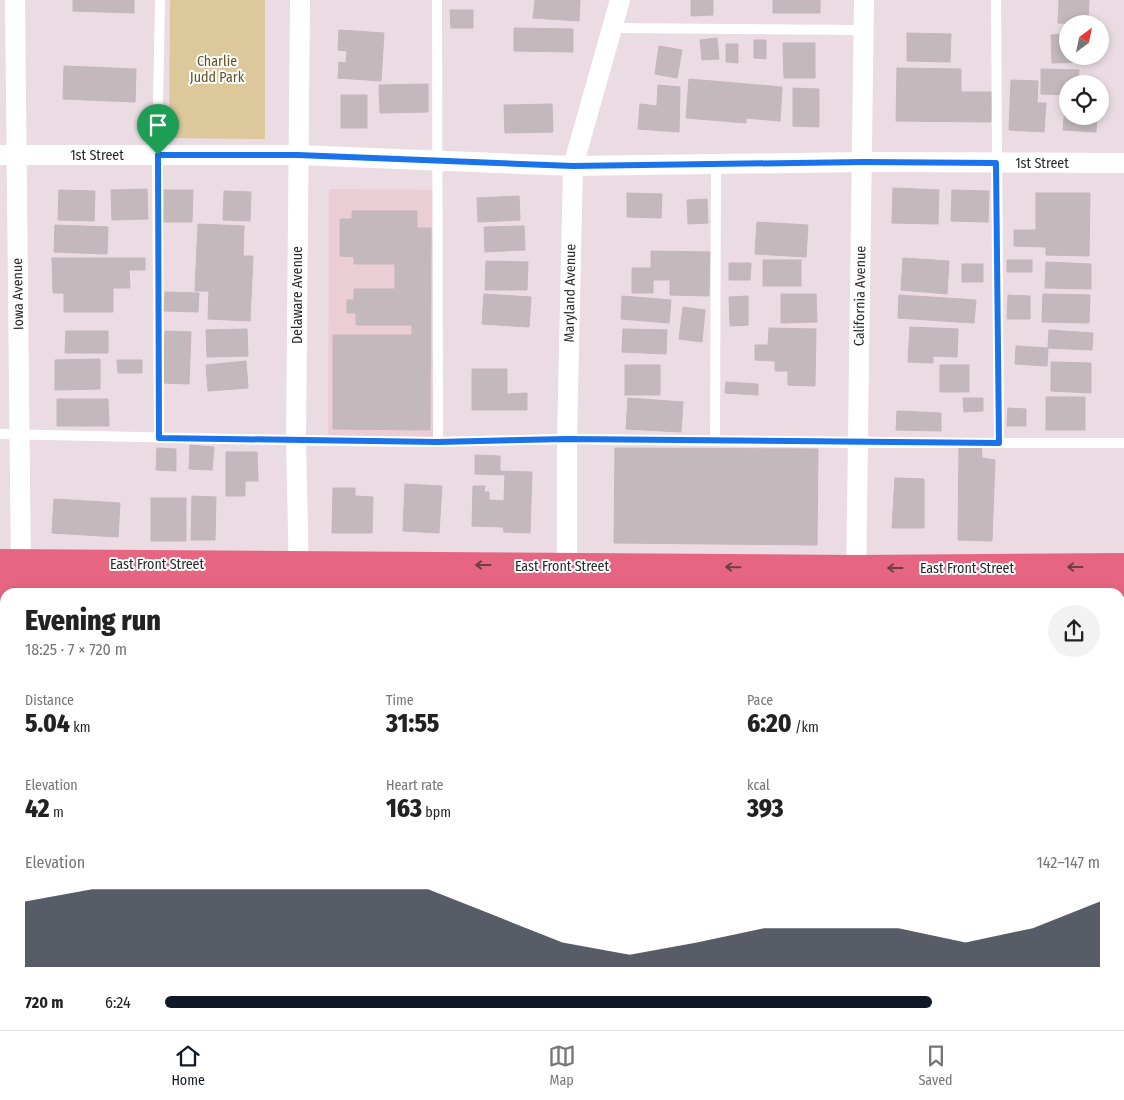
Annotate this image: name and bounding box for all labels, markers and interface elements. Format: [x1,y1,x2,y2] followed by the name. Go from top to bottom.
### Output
[1059,15,1109,65] north arrow
[1059,15,1109,125] map controls
[190,53,245,86] park label: Charlie Judd Park
[1059,75,1109,125] button: locate
[137,104,179,155] pin
[144,111,172,139] icon: arrive
[70,147,124,164] street label: 1st Street
[1015,155,1069,172] street label: 1st Street
[561,243,579,342] street label: Maryland Avenue
[289,246,306,344] street label: Delaware Avenue
[851,246,869,346] street label: California Avenue
[9,258,27,330] street label: Iowa Avenue
[110,556,205,573] street label: East Front Street
[515,558,610,575] street label: East Front Street
[475,560,492,570] one-way arrow
[920,560,1015,577] street label: East Front Street
[725,562,742,572] one-way arrow
[1068,562,1084,572] one-way arrow
[888,563,904,573] one-way arrow
[25,604,161,637] text: Evening run
[1048,605,1100,657] button: share
[25,640,127,659] text: 18:25 · 7 × 720 m
[25,692,74,709] text: Distance
[386,692,414,709] text: Time
[747,692,773,709] text: Pace
[25,709,70,739] text: 5.04
[386,709,439,739] text: 31:55
[747,709,792,739] text: 6:20
[70,719,91,736] text: km
[792,719,819,736] text: /km
[25,777,78,794] text: Elevation
[386,777,443,794] text: Heart rate
[747,777,770,794] text: kcal
[25,794,50,824] text: 42
[386,794,422,824] text: 163
[747,794,784,824] text: 393
[50,804,64,821] text: m
[422,804,451,821] text: bpm
[25,853,85,872] text: Elevation
[1036,853,1100,872] text: 142–147 m
[25,993,63,1012] text: 720 m
[105,993,131,1012] text: 6:24
[171,1042,205,1089] tab: Home
[548,1042,576,1089] tab: Map
[918,1042,953,1089] tab: Saved

